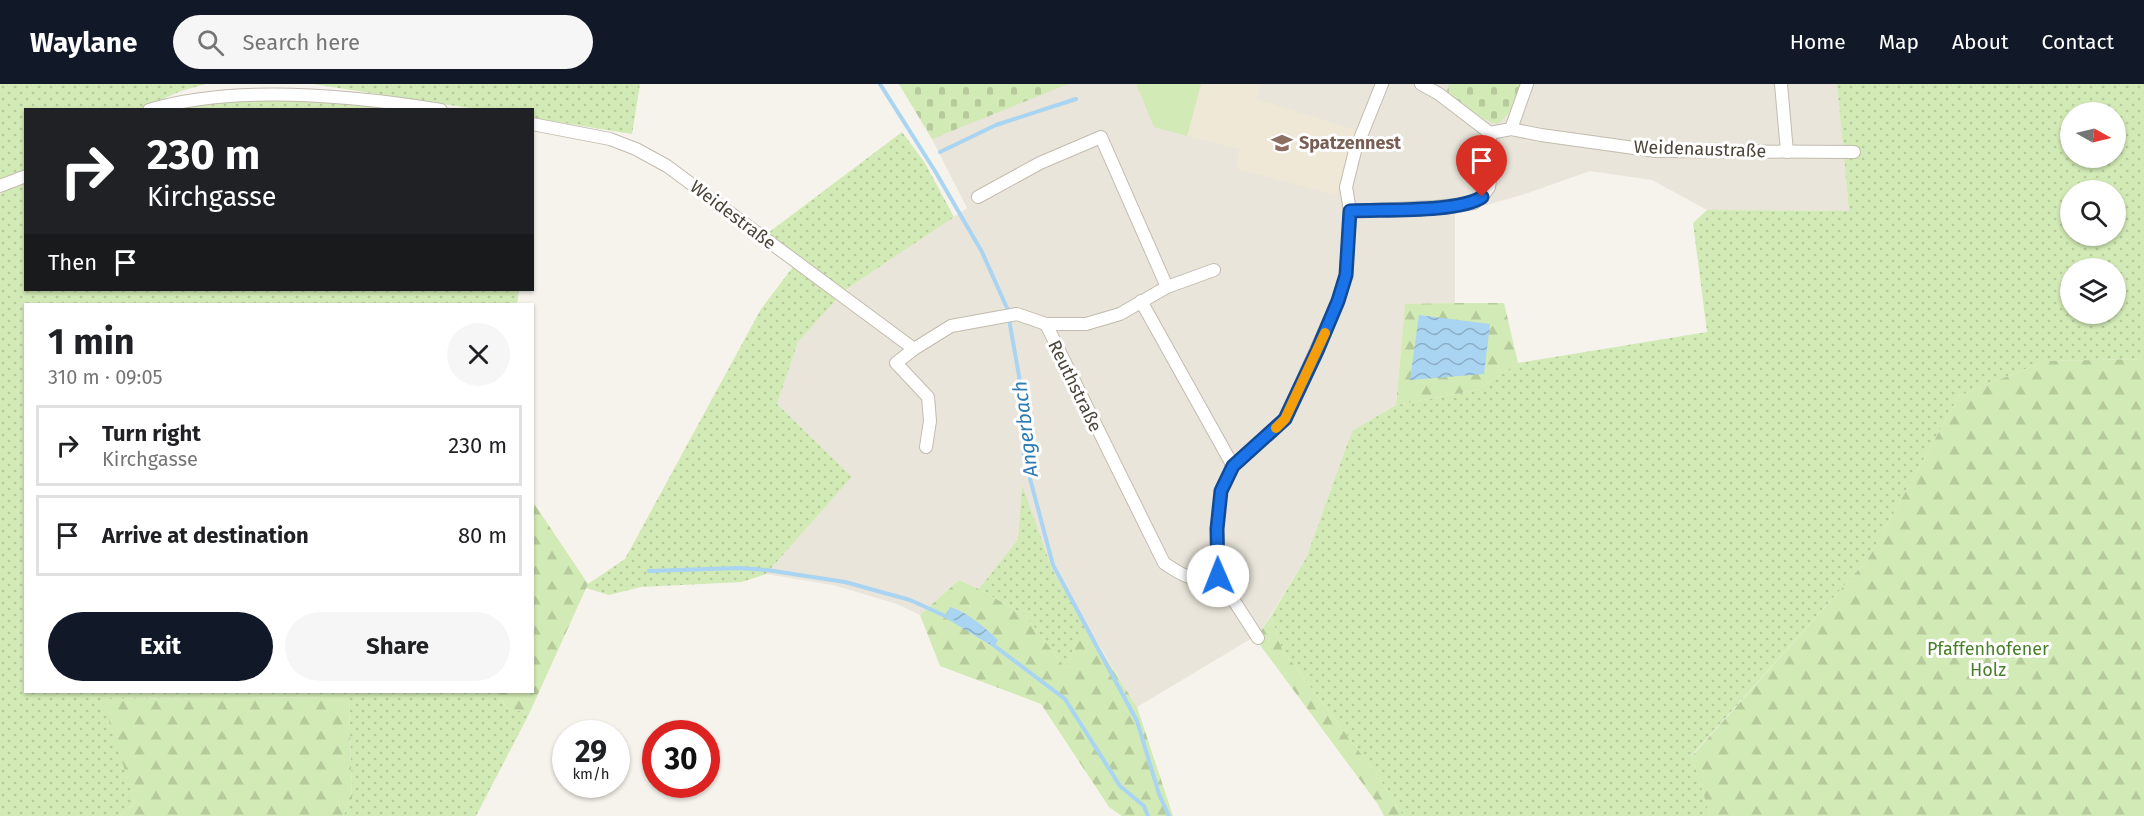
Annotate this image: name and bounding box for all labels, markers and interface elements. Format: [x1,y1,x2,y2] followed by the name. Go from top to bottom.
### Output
[173,15,593,69] search box
[30,26,137,59] text: Waylane
[194,26,227,59] icon: search
[242,29,360,56] text: Search here
[1790,29,1846,55] text: Home
[1879,29,1919,55] text: Map
[1952,29,2009,55] text: About
[2042,29,2114,55] text: Contact
[2060,102,2126,168] north arrow
[2060,102,2126,324] map controls
[147,130,260,180] text: 230 m
[1270,131,1294,155] school or university icon: Spatzennest
[48,132,126,210] icon: right
[1299,132,1402,154] place label: Spatzennest
[1456,135,1507,197] pin
[1633,136,1767,162] street label: Weidenaustraße
[1465,144,1498,177] icon: arrive
[686,176,780,254] street label: Weidestraße
[2060,180,2126,246] button: search
[147,181,276,213] text: Kirchgasse
[109,246,142,279] icon: arrive
[48,249,97,276] text: Then
[2060,258,2126,324] button: layers
[48,320,135,364] text: 1 min
[447,323,510,386] button: close
[1043,336,1107,436] street label: Reuthstraße
[48,365,163,389] text: 310 m · 09:05
[1007,380,1043,479] water label: Angerbach
[102,420,201,447] text: Turn right
[51,429,84,462] icon: right
[448,432,507,459] text: 230 m
[102,447,198,471] text: Kirchgasse
[51,519,84,552] icon: arrive
[102,522,309,549] text: Arrive at destination
[458,522,507,549] text: 80 m
[1186,544,1250,608] position arrow
[48,612,273,681] button: Exit
[285,612,510,681] button: Share
[1927,638,2049,681] park label: Pfaffenhofener Holz
[642,720,720,798] speed limit sign: 30
[575,734,607,770] text: 29
[572,765,610,783] text: km/h

